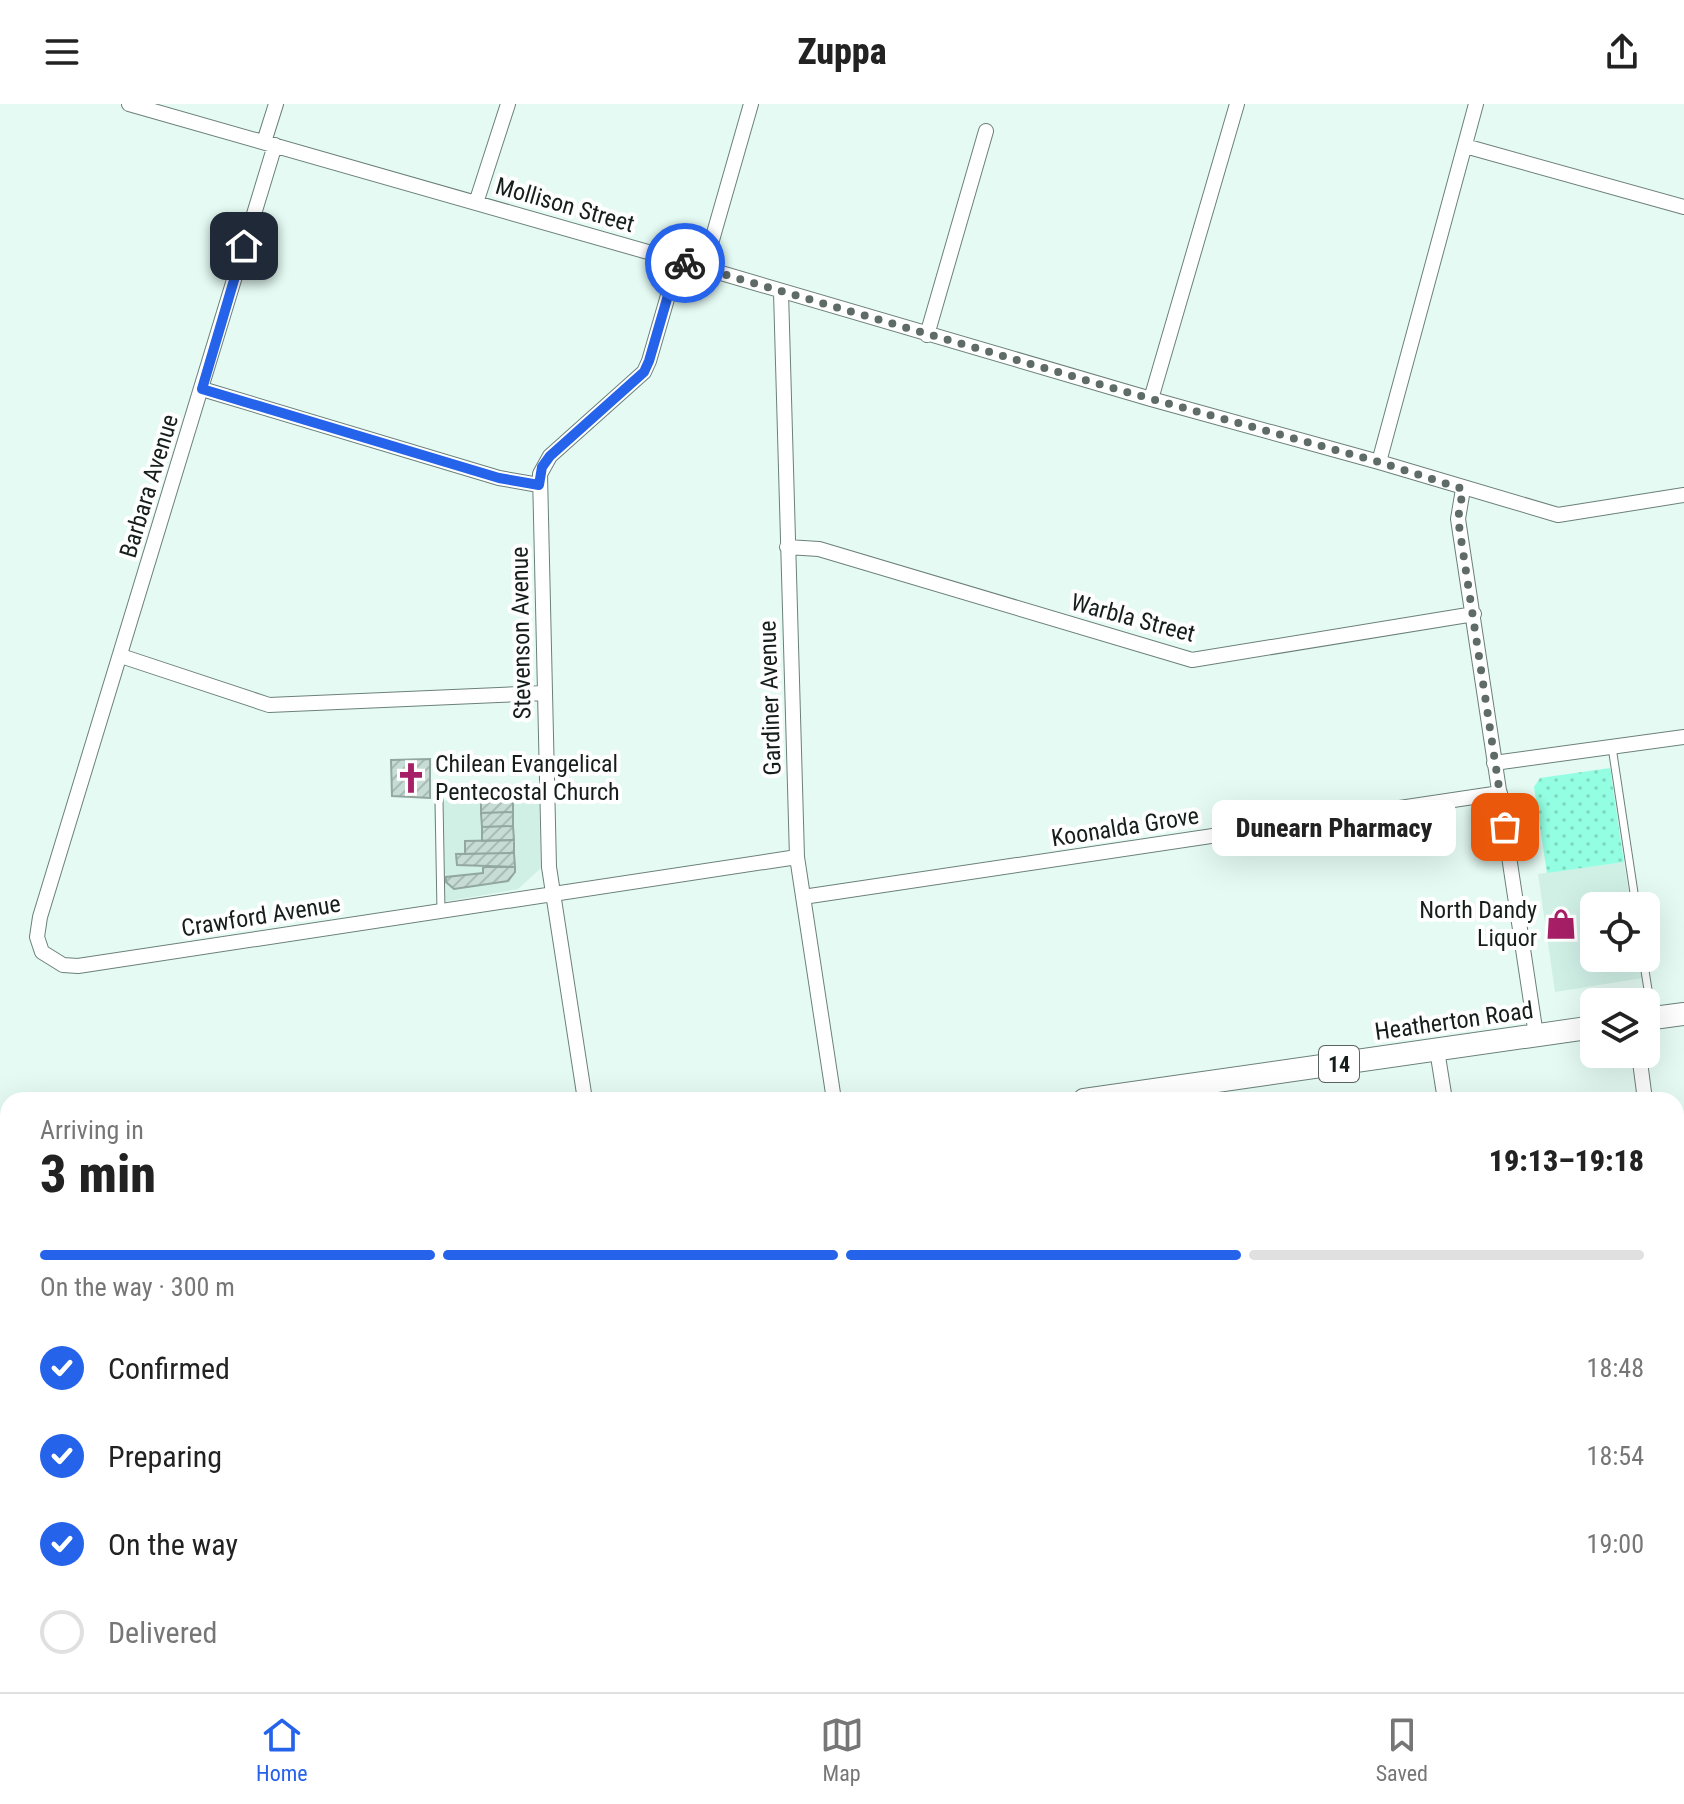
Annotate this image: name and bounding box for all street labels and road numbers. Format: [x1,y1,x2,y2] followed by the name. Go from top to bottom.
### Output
[492,172,638,238] street label: Mollison Street
[114,411,184,561] street label: Barbara Avenue
[505,546,537,720] street label: Stevenson Avenue
[1068,588,1198,648] street label: Warbla Street
[753,620,787,776] street label: Gardiner Avenue
[1049,802,1201,852] street label: Koonalda Grove
[179,890,343,942] street label: Crawford Avenue
[1373,996,1535,1046] street label: Heatherton Road
[1319,1046,1359,1082] road number: 14

